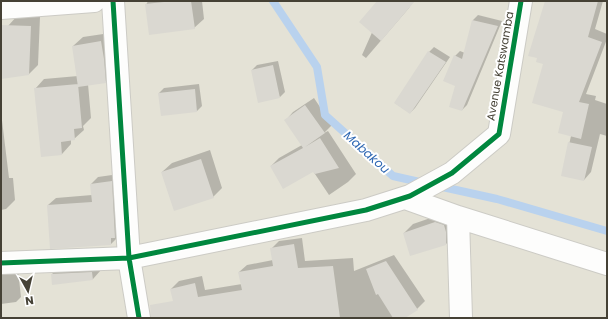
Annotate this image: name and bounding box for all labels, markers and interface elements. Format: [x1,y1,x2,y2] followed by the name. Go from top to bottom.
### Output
[483,10,517,122] street label: Avenue Katswamba
[340,127,394,177] water label: Mabakou
[8,271,48,311] north arrow
[24,292,35,309] text: N

